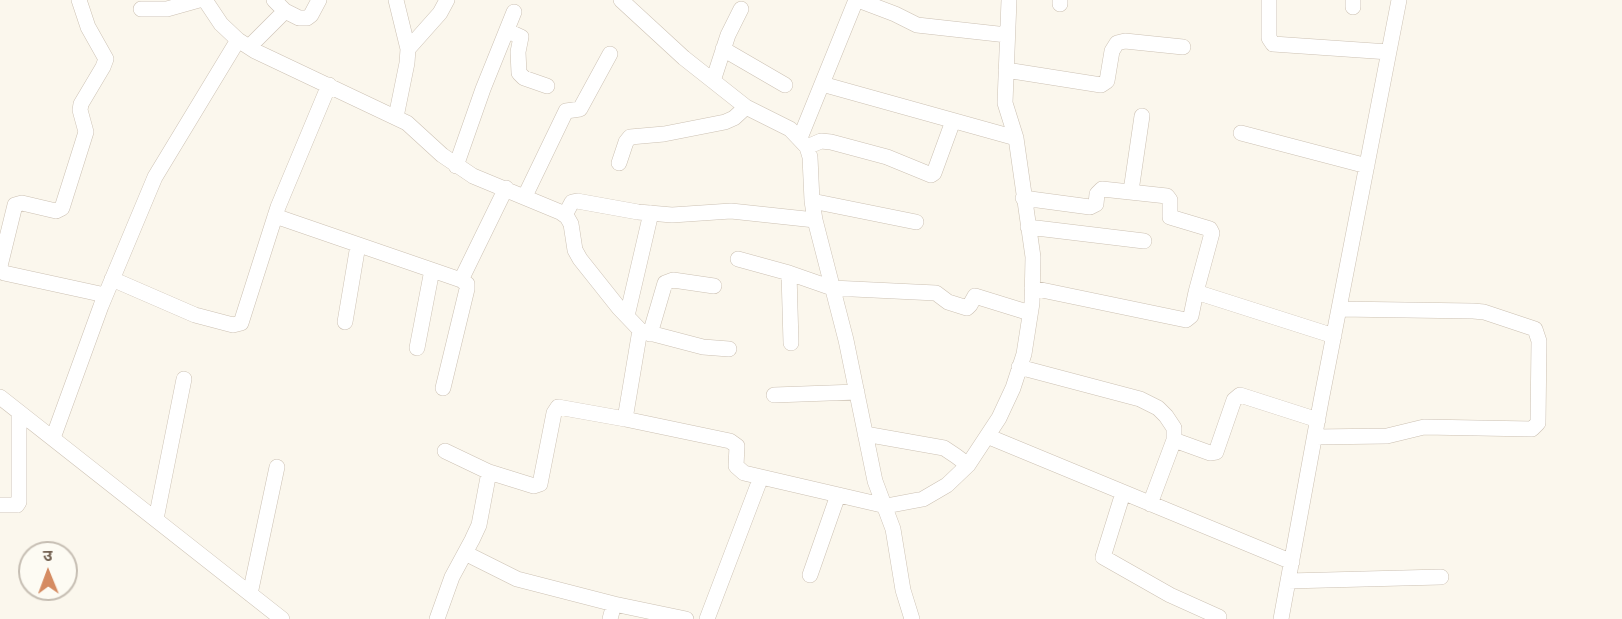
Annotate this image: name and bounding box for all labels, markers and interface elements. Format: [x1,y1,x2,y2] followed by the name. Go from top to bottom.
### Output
[18,541,78,601] north arrow
[43,544,53,566] text: उ

